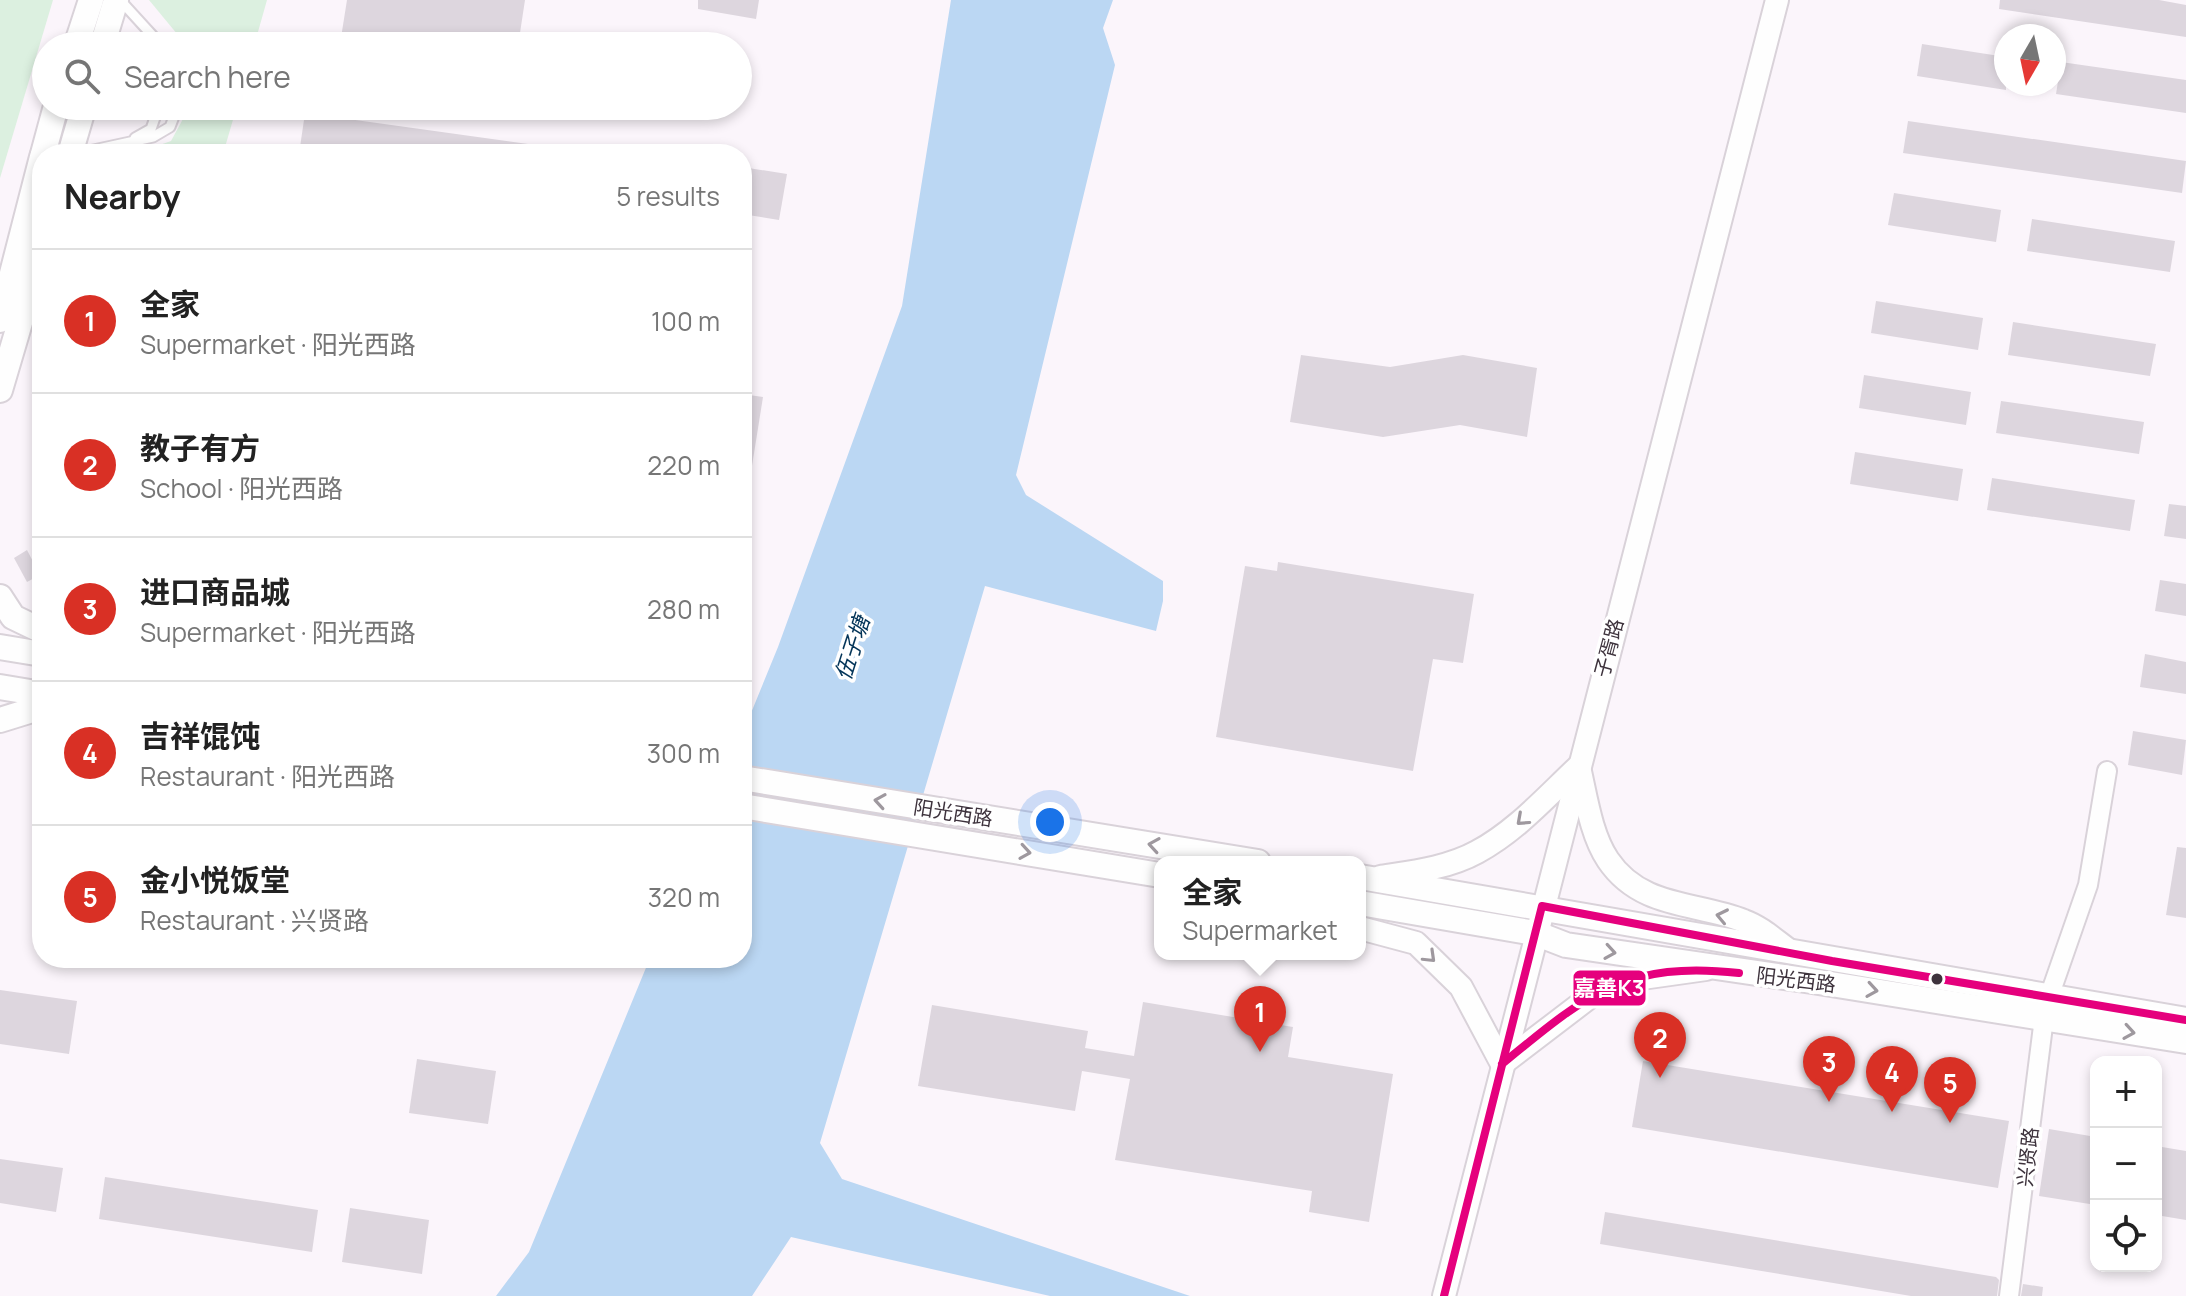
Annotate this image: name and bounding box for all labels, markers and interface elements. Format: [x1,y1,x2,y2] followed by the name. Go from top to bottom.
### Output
[1994,24,2066,96] north arrow
[32,32,752,120] search box
[60,54,104,98] icon: search
[124,56,291,97] text: Search here
[64,173,180,219] text: Nearby
[616,178,720,214] text: 5 results
[140,283,200,324] text: 全家
[84,303,96,339] text: 1
[651,303,720,339] text: 100 m
[140,326,416,362] text: Supermarket · 阳光西路
[140,427,260,468] text: 教子有方
[82,447,98,483] text: 2
[647,447,720,483] text: 220 m
[140,470,343,506] text: School · 阳光西路
[140,571,290,612] text: 进口商品城
[82,591,98,627] text: 3
[647,591,720,627] text: 280 m
[828,608,878,684] water label: 伍子塘
[140,614,416,650] text: Supermarket · 阳光西路
[1588,615,1629,680] street label: 子胥路
[140,715,260,756] text: 吉祥馄饨
[82,735,98,771] text: 4
[647,735,720,771] text: 300 m
[140,758,395,794] text: Restaurant · 阳光西路
[874,793,887,810] one-way arrow
[911,793,995,832] street label: 阳光西路
[1030,802,1070,842] your location
[1517,810,1531,825] one-way arrow
[1147,838,1160,855] one-way arrow
[1018,843,1031,860] one-way arrow
[1154,856,1366,960] popup
[140,859,290,900] text: 金小悦饭堂
[1182,871,1242,912] text: 全家
[82,879,98,915] text: 5
[648,879,720,915] text: 320 m
[140,902,369,938] text: Restaurant · 兴贤路
[1716,908,1729,925] one-way arrow
[1182,912,1338,948] text: Supermarket
[1603,943,1616,960] one-way arrow
[1421,948,1435,962] one-way arrow
[1755,961,1837,998] street label: 阳光西路
[1572,969,1647,1007] line badge: 嘉善K3
[1929,971,1945,987] unlabelled marker
[1573,973,1645,1003] text: 嘉善K3
[1865,981,1879,998] one-way arrow
[1234,986,1286,1052] pin: 1
[1634,1012,1686,1078] pin: 2
[2122,1023,2135,1040] one-way arrow
[1803,1036,1855,1102] pin: 3
[1866,1046,1918,1112] pin: 4
[2090,1056,2162,1272] map controls
[2090,1056,2162,1128] button: +
[1924,1057,1976,1123] pin: 5
[2011,1126,2044,1188] street label: 兴贤路
[2090,1128,2162,1200] button: −
[2090,1200,2162,1272] button: locate

